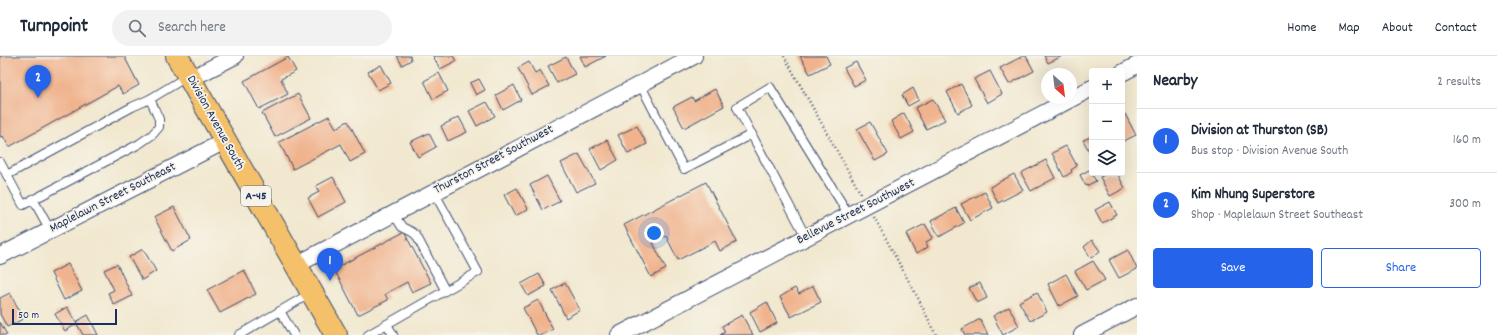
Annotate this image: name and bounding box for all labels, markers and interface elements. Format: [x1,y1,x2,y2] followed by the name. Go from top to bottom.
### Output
[112,10,392,46] search box
[20,14,88,41] text: Turnpoint
[126,17,148,39] icon: search
[158,17,226,39] text: Search here
[1287,18,1316,38] text: Home
[1338,18,1360,38] text: Map
[1382,18,1413,38] text: About
[1435,18,1477,38] text: Contact
[25,65,51,98] pin: 2
[1041,68,1077,104] north arrow
[1089,68,1125,176] map controls
[1089,68,1125,104] button: +
[1153,70,1197,94] text: Nearby
[181,72,249,174] street label: Division Avenue South
[1437,73,1481,92] text: 2 results
[1089,104,1125,140] button: −
[431,120,558,200] street label: Thurston Street Southwest
[1191,120,1328,142] text: Division at Thurston (SB)
[1165,131,1167,150] text: 1
[1453,131,1481,150] text: 160 m
[1089,140,1125,176] button: layers
[1191,142,1348,161] text: Bus stop · Division Avenue South
[46,158,180,238] street label: Maplelawn Street Southeast
[794,174,919,250] street label: Bellevue Street Southwest
[1191,184,1315,206] text: Kim Nhung Superstore
[241,186,271,206] road number: A-45
[1163,195,1169,214] text: 2
[1449,195,1481,214] text: 300 m
[1191,206,1363,225] text: Shop · Maplelawn Street Southeast
[644,223,664,243] your location
[317,248,343,281] pin: 1
[1153,248,1313,288] button: Save
[1321,248,1481,288] button: Share
[12,307,117,326] scale bar
[18,308,39,324] text: 50 m

